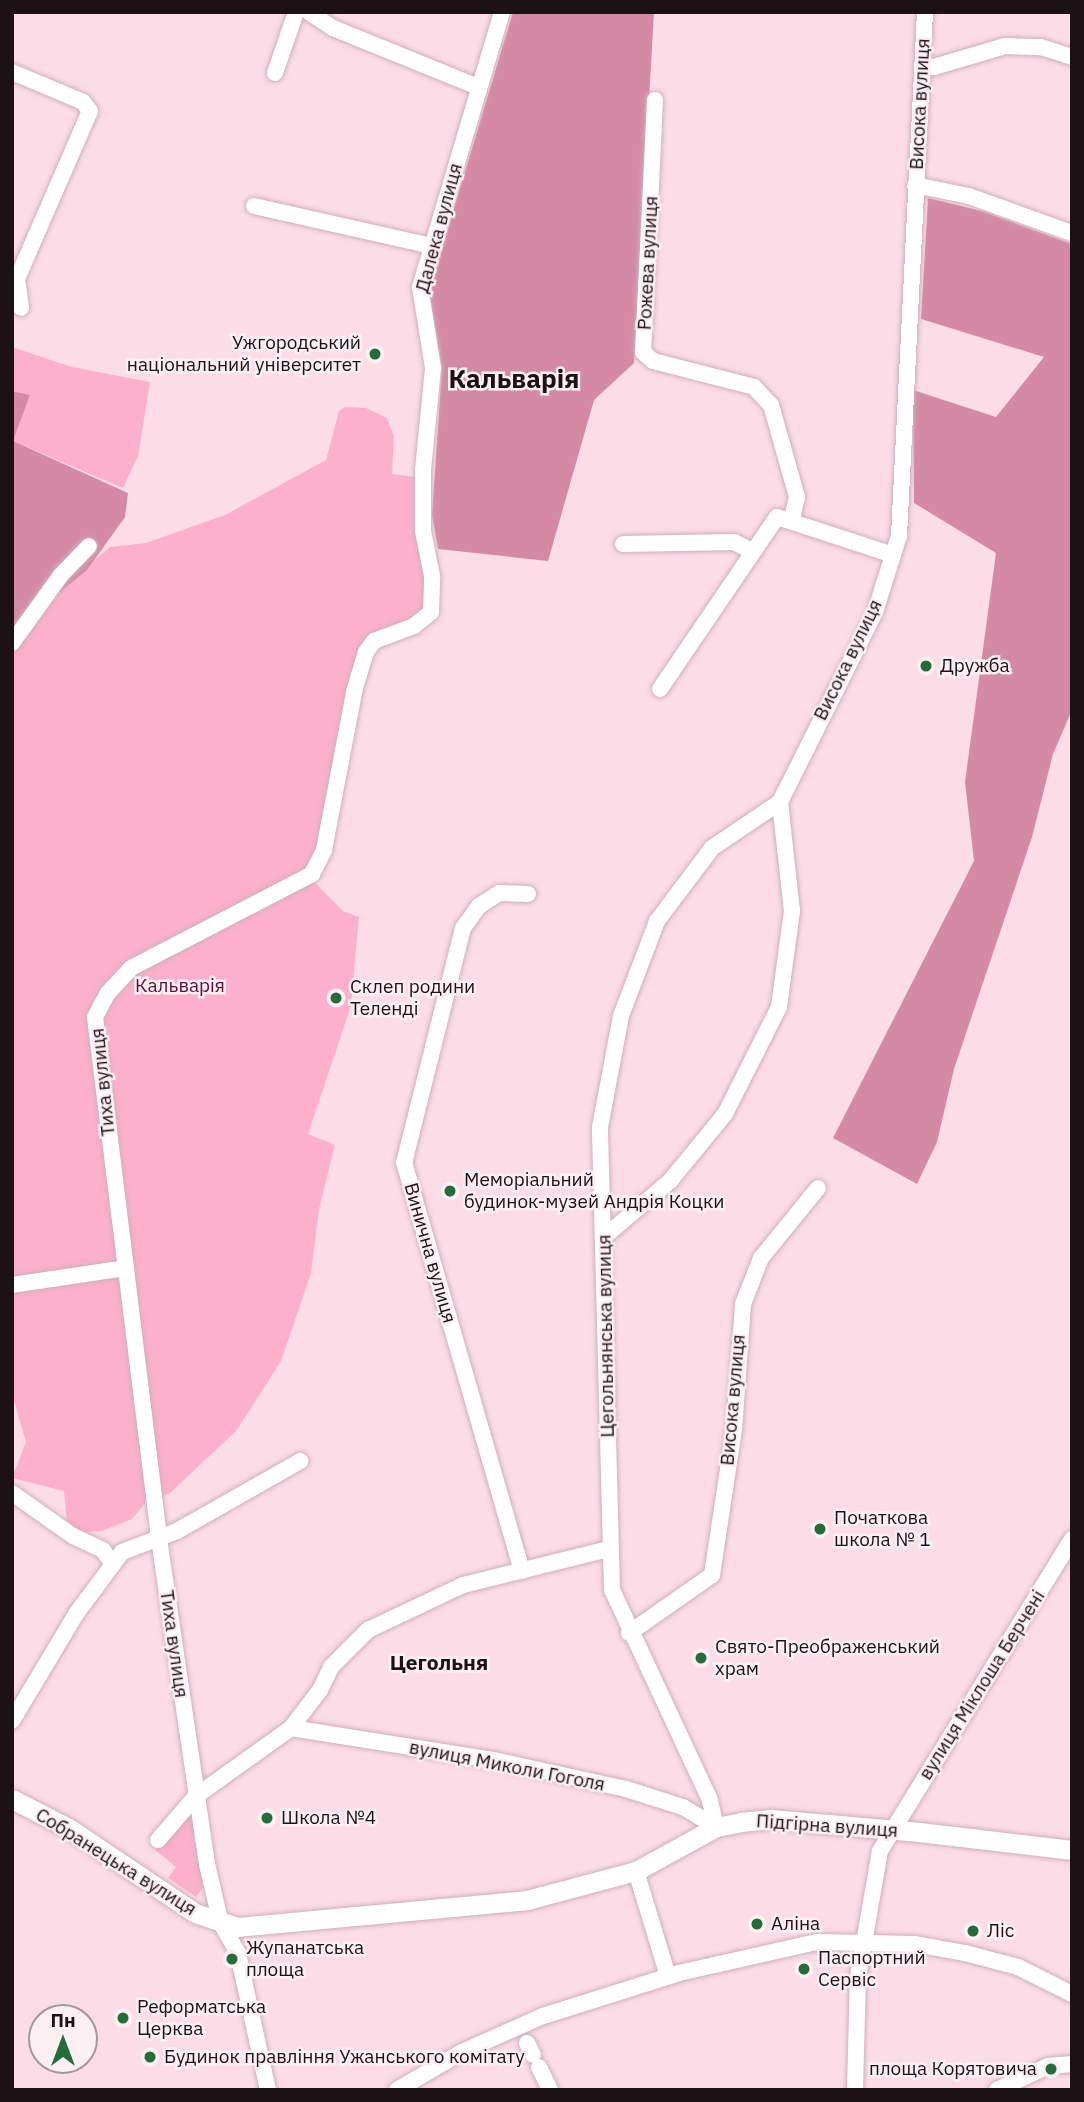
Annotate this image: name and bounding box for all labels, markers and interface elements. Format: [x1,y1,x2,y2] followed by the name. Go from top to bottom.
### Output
[905,38,935,170] street label: Висока вулиця
[411,161,467,295] street label: Далека вулиця
[633,195,663,331] street label: Рожева вулиця
[127,332,361,376] place label: Ужгородський національний університет
[367,346,383,362] marker: Ужгородський національний університет
[448,363,580,395] district label: Кальварія
[809,596,887,724] street label: Висока вулиця
[940,655,1010,677] place label: Дружба
[918,658,934,674] marker: Дружба
[135,975,225,997] park label: Кальварія
[350,976,475,1020] place label: Склеп родини Теленді
[328,990,344,1006] marker: Склеп родини Теленді
[86,1027,120,1137] street label: Тиха вулиця
[464,1169,725,1213] place label: Меморіальний будинок-музей Андрія Коцки
[399,1180,461,1326] street label: Винична вулиця
[442,1183,458,1199] marker: Меморіальний будинок-музей Андрія Коцки
[593,1234,619,1438] street label: Цегольнянська вулиця
[716,1333,750,1467] street label: Висока вулиця
[834,1507,931,1551] place label: Початкова школа № 1
[812,1521,828,1537] marker: Початкова школа № 1
[914,1586,1050,1784] street label: вулиця Міклоша Берчені
[155,1589,193,1699] street label: Тиха вулиця
[715,1636,940,1680] place label: Свято-Преображенський храм
[390,1649,488,1675] district label: Цегольня
[693,1650,709,1666] marker: Свято-Преображенський храм
[407,1736,607,1796] street label: вулиця Миколи Гоголя
[31,1803,201,1921] street label: Собранецька вулиця
[281,1807,376,1829] place label: Школа №4
[259,1810,275,1826] marker: Школа №4
[755,1810,899,1842] street label: Підгірна вулиця
[771,1913,820,1935] place label: Аліна
[749,1916,765,1932] marker: Аліна
[987,1920,1014,1942] place label: Ліс
[965,1923,981,1939] marker: Ліс
[246,1937,364,1981] place label: Жупанатська площа
[818,1947,926,1991] place label: Паспортний Сервіс
[224,1951,240,1967] marker: Жупанатська площа
[796,1961,812,1977] marker: Паспортний Сервіс
[137,1996,266,2040] place label: Реформатська Церква
[28,2004,98,2074] north arrow
[50,2008,76,2032] text: Пн
[115,2010,131,2026] marker: Реформатська Церква
[164,2046,525,2068] place label: Будинок правління Ужанського комітату
[142,2049,158,2065] marker: Будинок правління Ужанського комітату
[869,2058,1037,2080] place label: площа Корятовича
[1043,2061,1059,2077] marker: площа Корятовича

